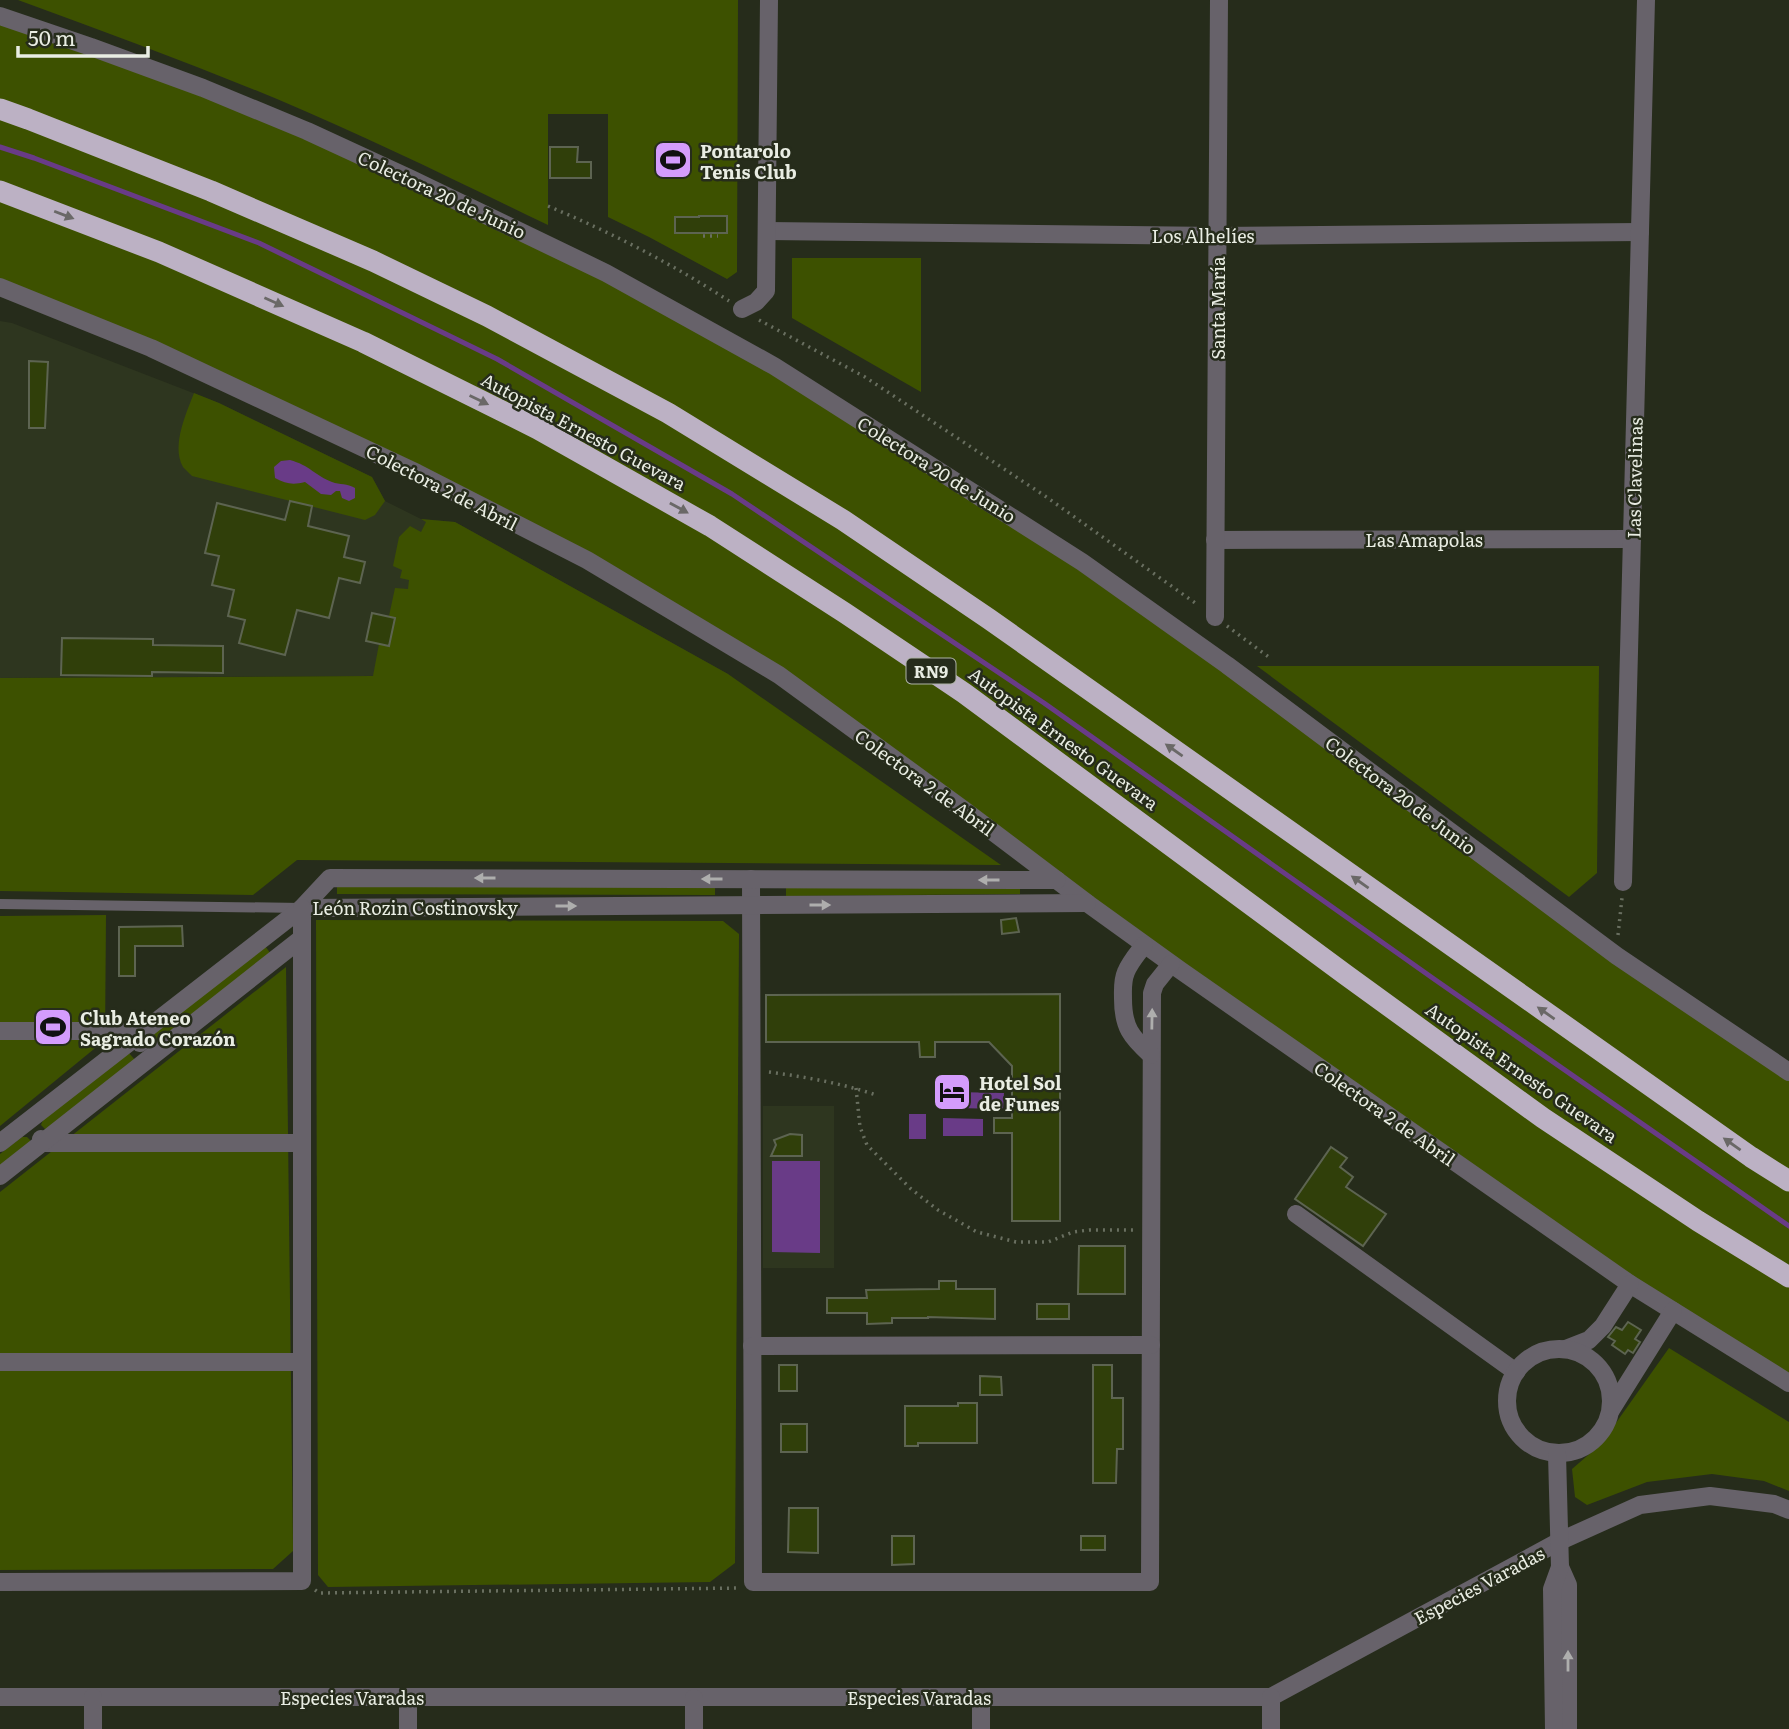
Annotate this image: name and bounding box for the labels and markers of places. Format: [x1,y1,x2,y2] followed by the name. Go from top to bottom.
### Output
[700,137,797,185] place label: Pontarolo Tenis Club
[652,139,694,181] sports icon: Pontarolo Tenis Club
[80,1004,236,1052] place label: Club Ateneo Sagrado Corazón
[32,1006,74,1048] sports icon: Club Ateneo Sagrado Corazón
[979,1069,1062,1117] place label: Hotel Sol de Funes
[931,1071,973,1113] hotel icon: Hotel Sol de Funes

